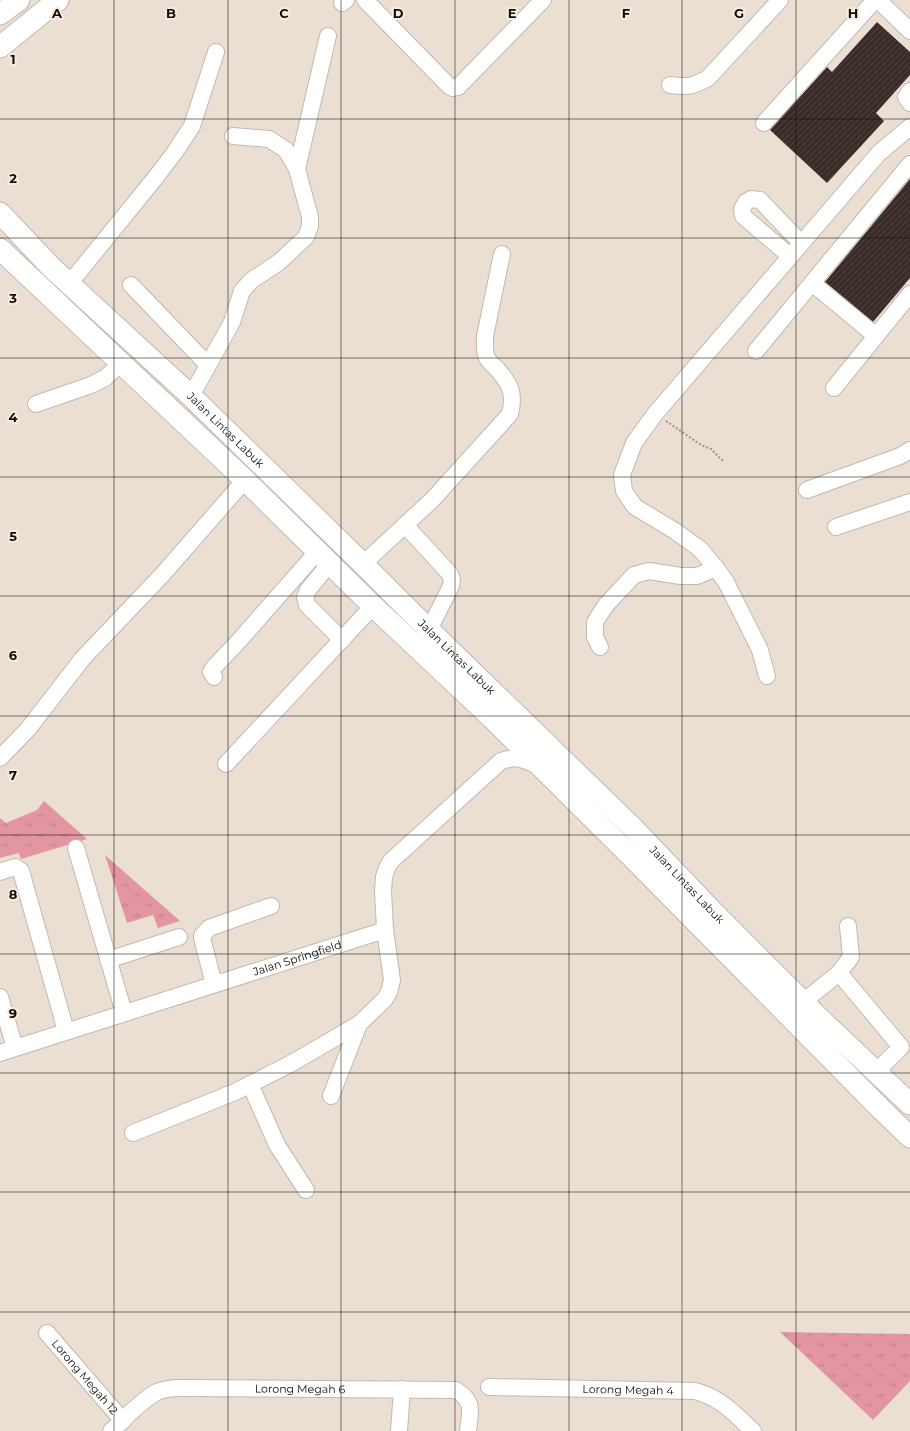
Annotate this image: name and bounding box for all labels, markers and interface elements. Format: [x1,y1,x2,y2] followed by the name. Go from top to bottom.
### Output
[51,5,63,21] text: A
[166,5,176,21] text: B
[279,5,289,21] text: C
[393,5,404,21] text: D
[508,5,517,21] text: E
[622,5,630,21] text: F
[734,5,744,21] text: G
[848,5,858,21] text: H
[10,51,16,67] text: 1
[9,170,17,186] text: 2
[8,290,17,306] text: 3
[183,388,267,471] street label: Jalan Lintas Labuk
[9,409,18,425] text: 4
[9,528,17,544] text: 5
[415,616,499,698] street label: Jalan Lintas Labuk
[9,647,18,663] text: 6
[9,767,17,783] text: 7
[646,842,728,927] street label: Jalan Lintas Labuk
[9,886,18,902] text: 8
[250,937,343,979] street label: Jalan Springfield
[9,1005,17,1021] text: 9
[49,1337,121,1417] street label: Lorong Megah 12
[255,1382,346,1396] street label: Lorong Megah 6
[582,1382,674,1398] street label: Lorong Megah 4

